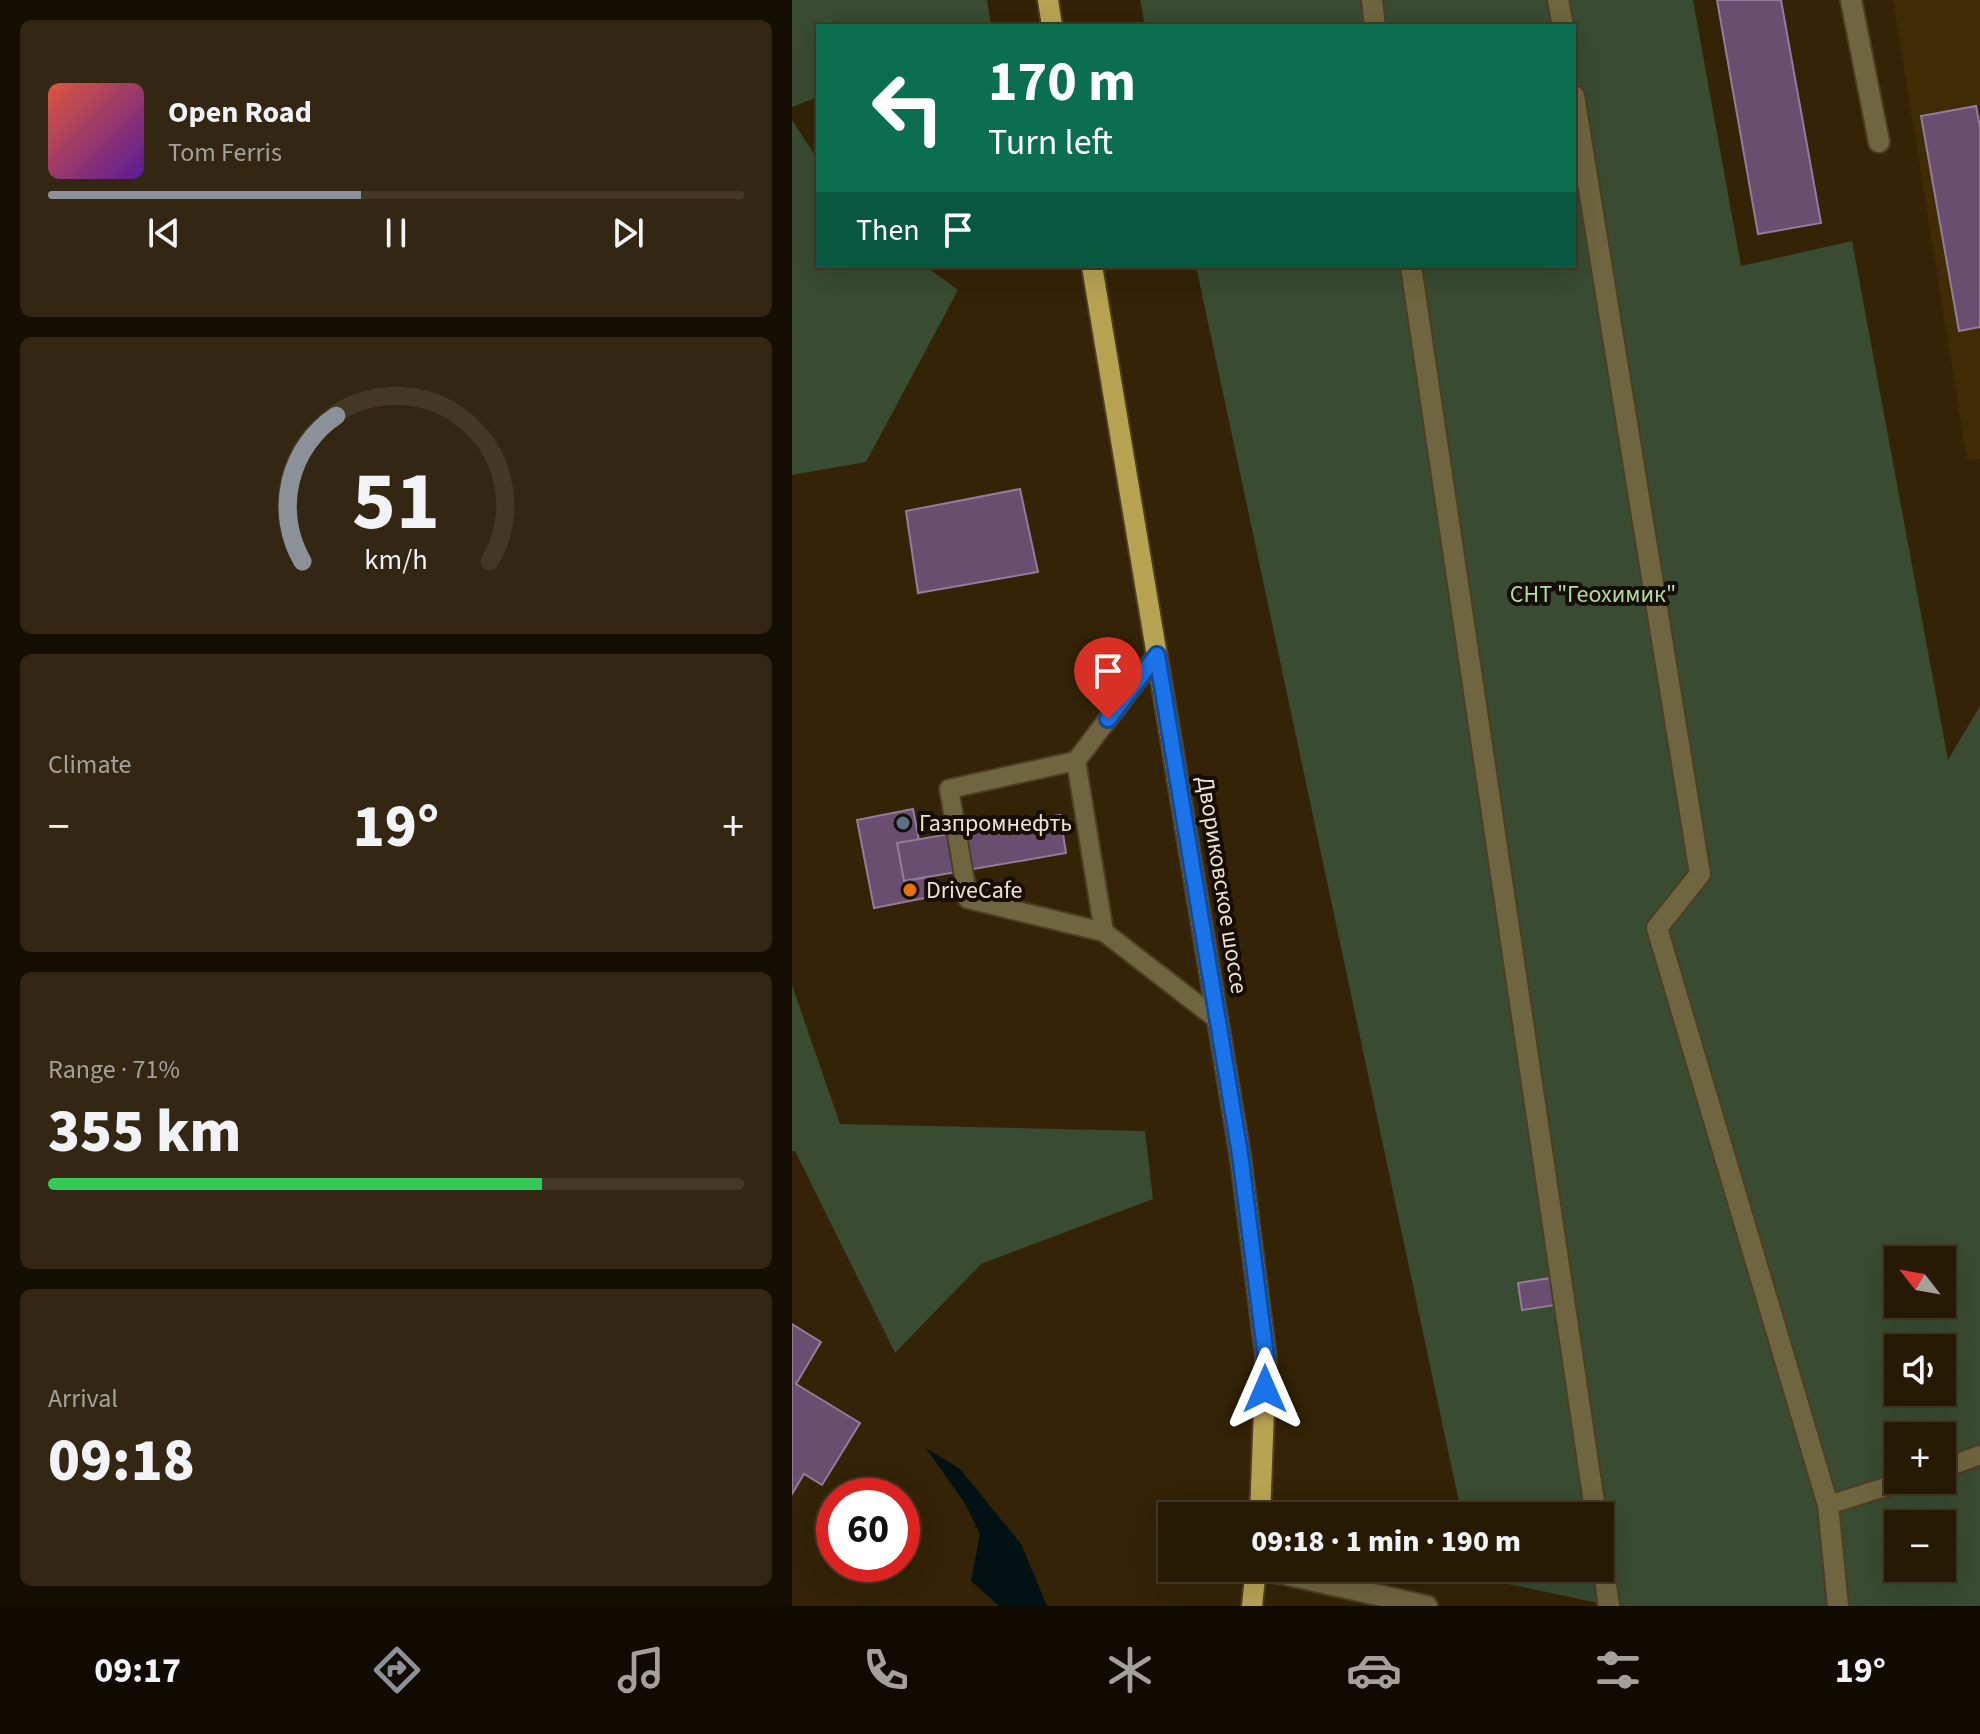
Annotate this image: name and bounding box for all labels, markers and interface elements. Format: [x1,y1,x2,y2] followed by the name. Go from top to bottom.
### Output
[988,43,1136,122] text: 170 m
[856,56,960,160] icon: left
[168,91,312,134] text: Open Road
[988,117,1113,168] text: Turn left
[168,134,282,171] text: Tom Ferris
[936,208,980,252] icon: arrive
[856,209,920,252] text: Then
[142,211,186,255] icon: previous
[374,211,418,255] icon: pause
[606,211,650,255] icon: next
[352,442,440,560] text: 51
[364,540,428,580] text: km/h
[1510,577,1676,612] park label: СНТ "Геохимик"
[1074,637,1142,719] pin
[1086,649,1130,693] icon: arrive
[48,746,132,783] text: Climate
[1187,774,1257,996] street label: Двориковское шоссе
[353,785,439,870] text: 19°
[48,796,70,859] text: −
[722,796,744,859] text: +
[919,806,1072,841] place label: Газпромнефть
[894,814,912,832] marker: Газпромнефть
[926,873,1023,908] place label: DriveCafe
[901,881,919,899] marker: DriveCafe
[48,1051,180,1088] text: Range · 71%
[48,1090,241,1175] text: 355 km
[1884,1246,1956,1318] north arrow
[1884,1246,1956,1582] map controls
[1884,1334,1956,1406] button: sound
[1223,1347,1307,1431] position arrow
[48,1380,118,1417] text: Arrival
[48,1419,195,1504] text: 09:18
[1884,1422,1956,1494] button: +
[816,1478,920,1582] speed limit sign: 60
[1884,1510,1956,1582] button: −
[1251,1520,1521,1563] text: 09:18 · 1 min · 190 m
[369,1642,425,1698] icon: directions
[613,1642,669,1698] icon: music
[858,1642,914,1698] icon: phone
[1102,1642,1158,1698] icon: climate
[1346,1642,1402,1698] icon: car
[1590,1642,1646,1698] icon: filters
[94,1645,181,1696] text: 09:17
[1835,1645,1886,1696] text: 19°

